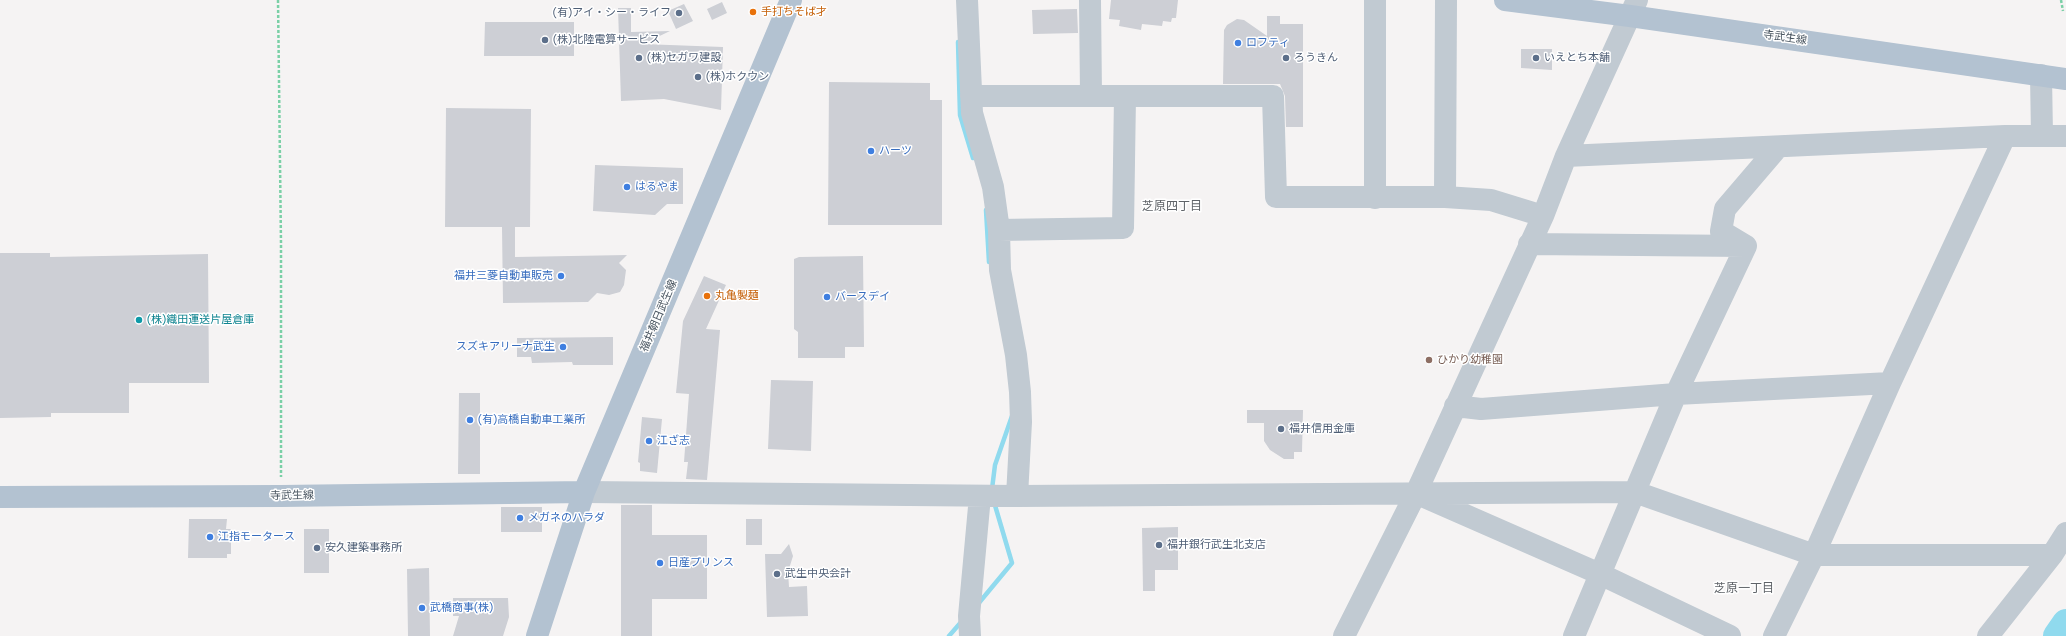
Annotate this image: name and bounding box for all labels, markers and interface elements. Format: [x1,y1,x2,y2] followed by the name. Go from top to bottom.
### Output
[761,5,827,19] place label: 手打ちそば才
[553,6,671,20] place label: (有)アイ・シー・ライフ
[748,7,758,17] marker: 手打ちそば才
[674,8,684,18] marker: (有)アイ・シー・ライフ
[1762,28,1808,48] street label: 寺武生線
[553,33,660,47] place label: (株)北陸電算サービス
[540,35,550,45] marker: (株)北陸電算サービス
[1246,36,1290,50] place label: ロフティ
[1233,38,1243,48] marker: ロフティ
[647,51,721,65] place label: (株)セガワ建設
[1294,51,1338,65] place label: ろうきん
[1544,51,1610,65] place label: いえとち本舗
[634,53,644,63] marker: (株)セガワ建設
[1281,53,1291,63] marker: ろうきん
[1531,53,1541,63] marker: いえとち本舗
[706,70,769,84] place label: (株)ホクウン
[693,72,703,82] marker: (株)ホクウン
[879,144,912,158] place label: ハーツ
[866,146,876,156] marker: ハーツ
[635,180,679,194] place label: はるやま
[622,182,632,192] marker: はるやま
[1142,200,1202,214] district label: 芝原四丁目
[454,269,553,283] place label: 福井三菱自動車販売
[556,271,566,281] marker: 福井三菱自動車販売
[638,278,680,354] street label: 福井朝日武生線
[715,289,759,303] place label: 丸亀製麺
[835,290,890,304] place label: バースデイ
[702,291,712,301] marker: 丸亀製麺
[822,292,832,302] marker: バースデイ
[147,313,254,327] place label: (株)織田運送片屋倉庫
[134,315,144,325] marker: (株)織田運送片屋倉庫
[456,340,555,354] place label: スズキアリーナ武生
[558,342,568,352] marker: スズキアリーナ武生
[1437,353,1503,367] place label: ひかり幼稚園
[1424,355,1434,365] marker: ひかり幼稚園
[478,413,585,427] place label: (有)高橋自動車工業所
[465,415,475,425] marker: (有)高橋自動車工業所
[1289,422,1355,436] place label: 福井信用金庫
[1276,424,1286,434] marker: 福井信用金庫
[657,434,690,448] place label: 江ざ志
[644,436,654,446] marker: 江ざ志
[270,489,314,503] street label: 寺武生線
[528,511,605,525] place label: メガネのハラダ
[515,513,525,523] marker: メガネのハラダ
[218,530,295,544] place label: 江指モータース
[205,532,215,542] marker: 江指モータース
[1167,538,1266,552] place label: 福井銀行武生北支店
[1154,540,1164,550] marker: 福井銀行武生北支店
[325,541,402,555] place label: 安久建築事務所
[312,543,322,553] marker: 安久建築事務所
[668,556,734,570] place label: 日産プリンス
[655,558,665,568] marker: 日産プリンス
[785,567,851,581] place label: 武生中央会計
[772,569,782,579] marker: 武生中央会計
[1714,582,1774,596] district label: 芝原一丁目
[430,601,493,615] place label: 武橋商事(株)
[417,603,427,613] marker: 武橋商事(株)

